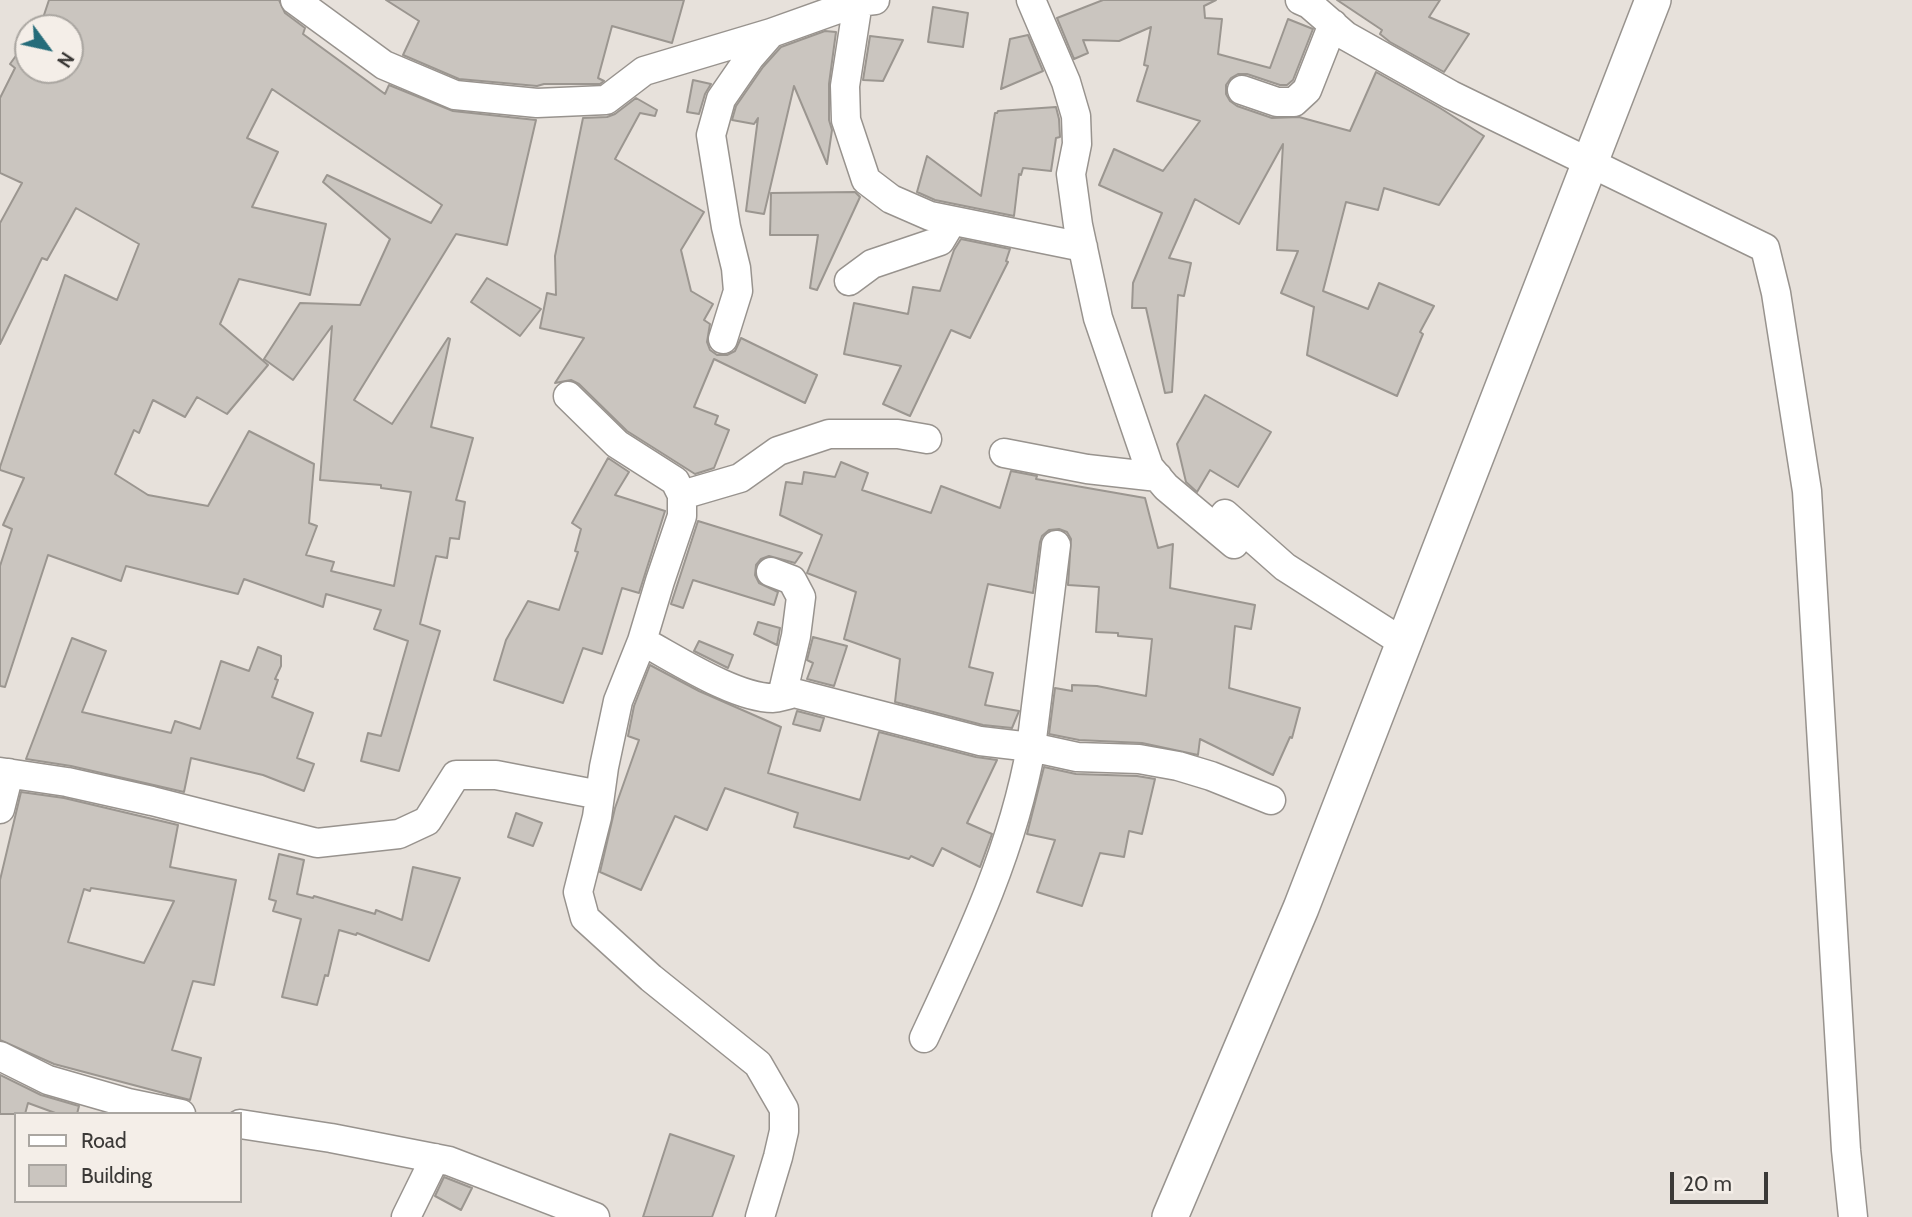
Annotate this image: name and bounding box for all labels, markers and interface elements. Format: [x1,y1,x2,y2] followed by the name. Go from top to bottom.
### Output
[14,14,84,84] north arrow
[52,48,79,72] text: N
[14,1112,242,1203] legend
[81,1128,127,1153] text: Road
[1674,1158,1772,1202] scale bar
[81,1163,152,1188] text: Building
[1683,1171,1732,1196] text: 20 m

